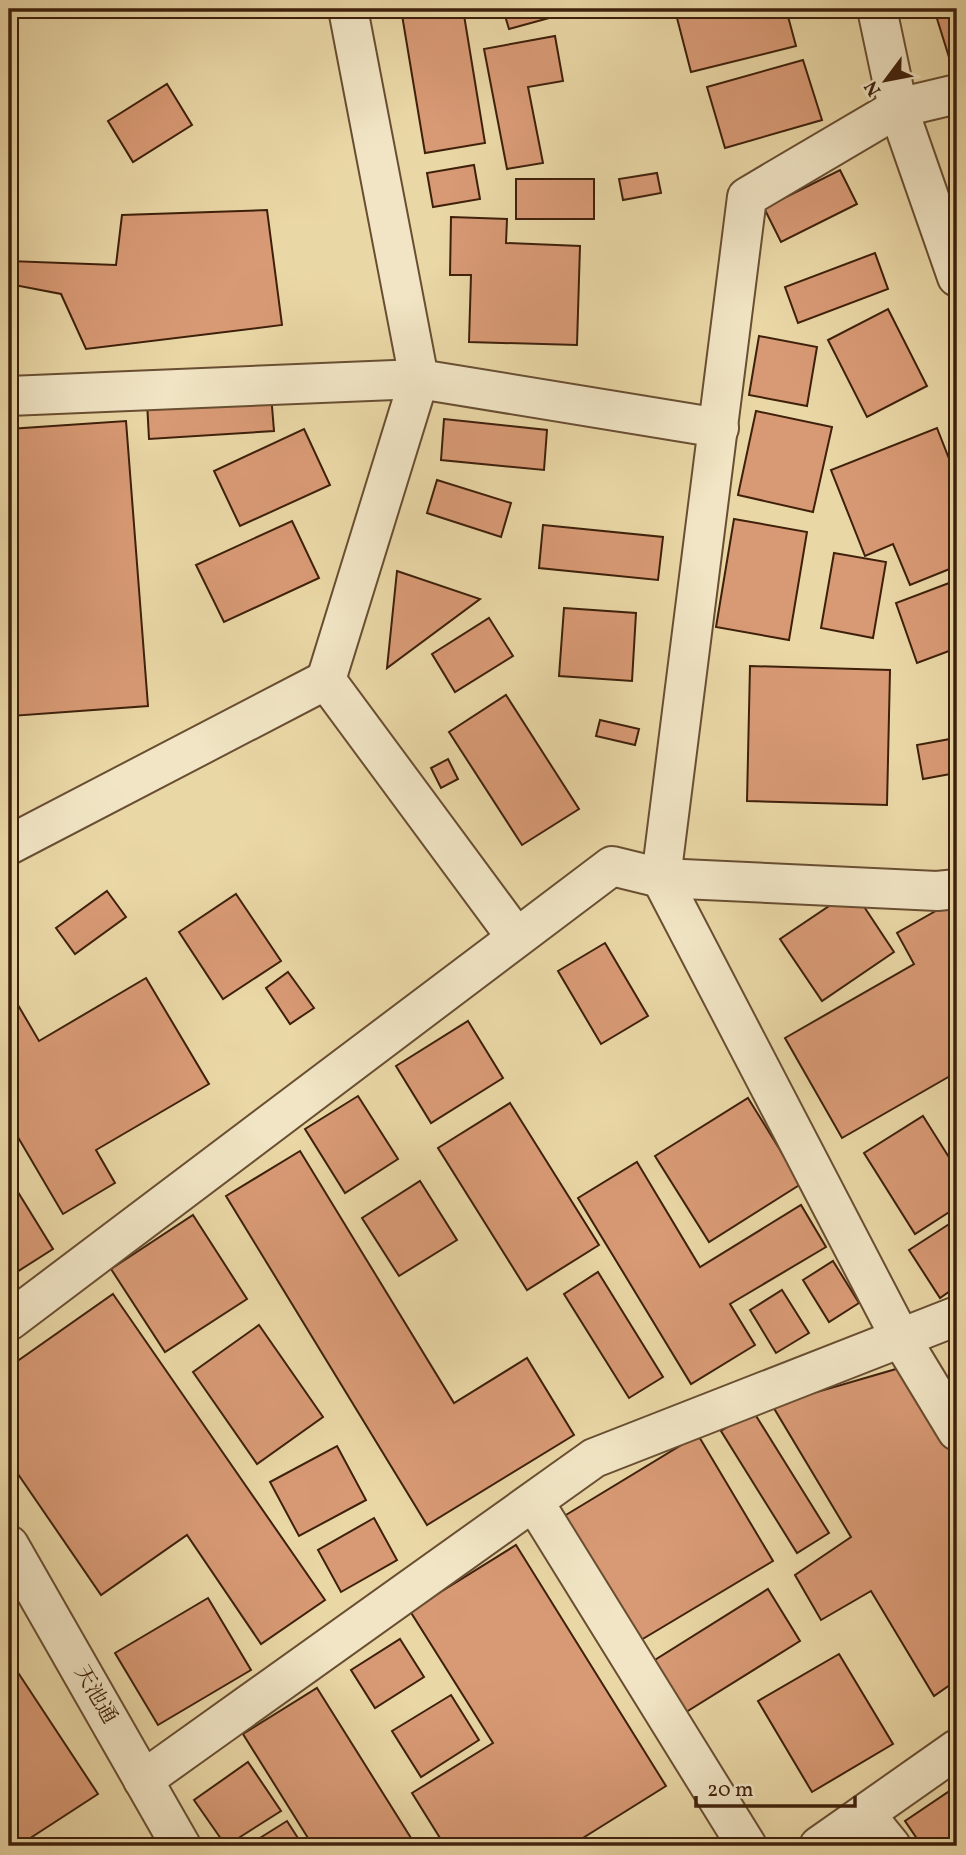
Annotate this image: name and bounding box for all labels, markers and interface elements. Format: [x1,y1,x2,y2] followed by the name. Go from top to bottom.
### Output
[850,46,920,116] north arrow
[858,75,888,101] text: N
[67,1660,123,1730] street label: 天池通
[696,1764,856,1808] scale bar
[707,1776,753,1805] text: 20 m

